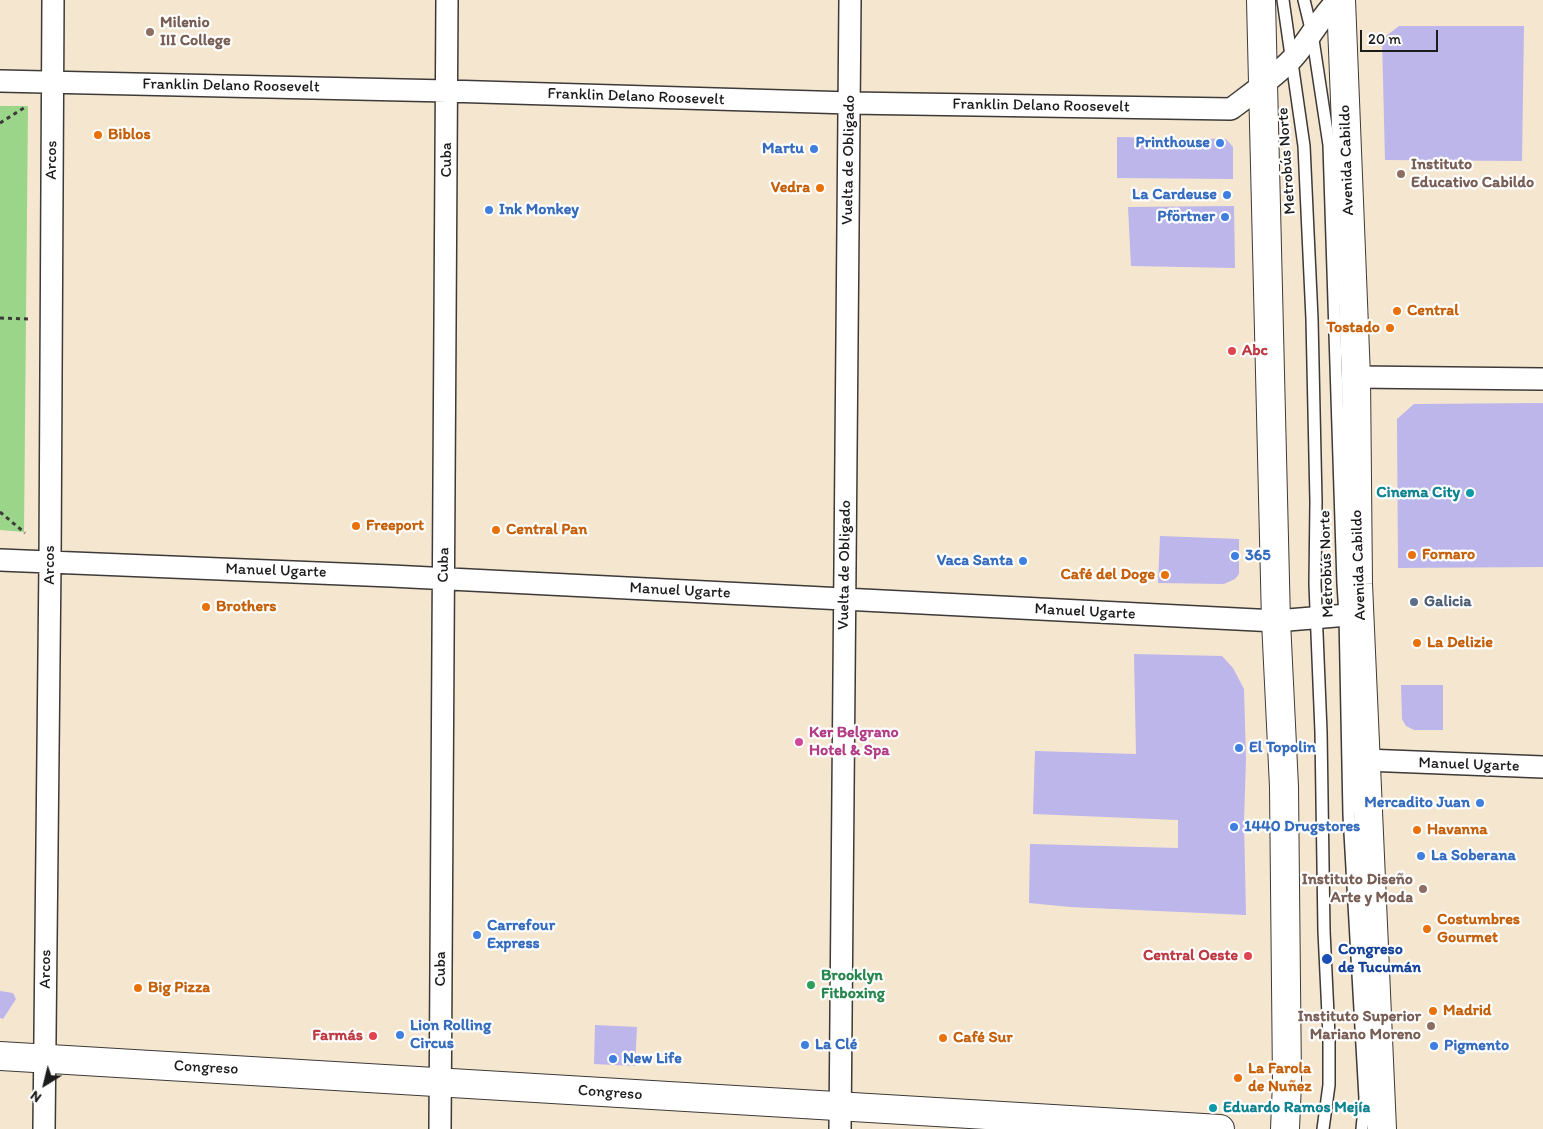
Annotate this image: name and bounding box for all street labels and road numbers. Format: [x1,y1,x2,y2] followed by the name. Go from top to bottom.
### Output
[142,75,320,97] street label: Franklin Delano Roosevelt
[547,84,725,110] street label: Franklin Delano Roosevelt
[838,95,860,225] street label: Vuelta de Obligado
[952,95,1130,117] street label: Franklin Delano Roosevelt
[1335,104,1359,216] street label: Avenida Cabildo
[1274,107,1300,215] street label: Metrobús Norte
[42,140,62,180] street label: Arcos
[437,142,457,178] street label: Cuba
[834,500,856,630] street label: Vuelta de Obligado
[1347,509,1371,621] street label: Avenida Cabildo
[1316,510,1338,618] street label: Metrobús Norte
[40,545,60,585] street label: Arcos
[434,547,454,583] street label: Cuba
[225,560,327,582] street label: Manuel Ugarte
[629,579,731,603] street label: Manuel Ugarte
[1034,600,1136,624] street label: Manuel Ugarte
[1418,754,1520,776] street label: Manuel Ugarte
[36,949,56,989] street label: Arcos
[431,951,451,987] street label: Cuba
[173,1057,239,1079] street label: Congreso
[577,1081,643,1105] street label: Congreso

